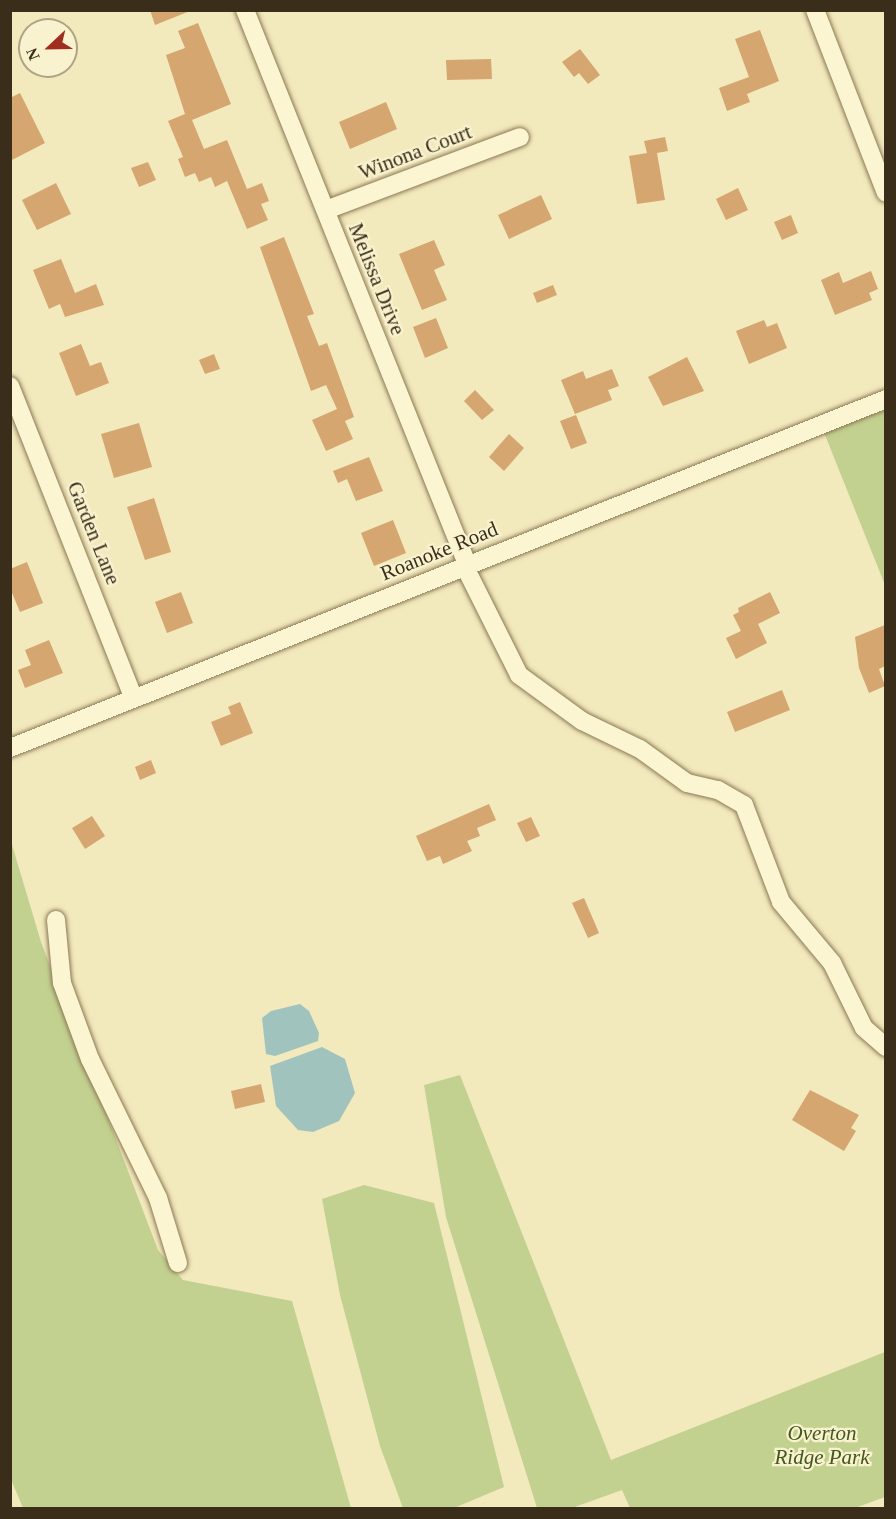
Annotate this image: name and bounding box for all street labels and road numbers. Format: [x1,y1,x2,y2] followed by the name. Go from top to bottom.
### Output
[355,119,475,185] street label: Winona Court
[343,219,411,339] street label: Melissa Drive
[62,478,126,588] street label: Garden Lane
[377,516,501,586] street label: Roanoke Road

